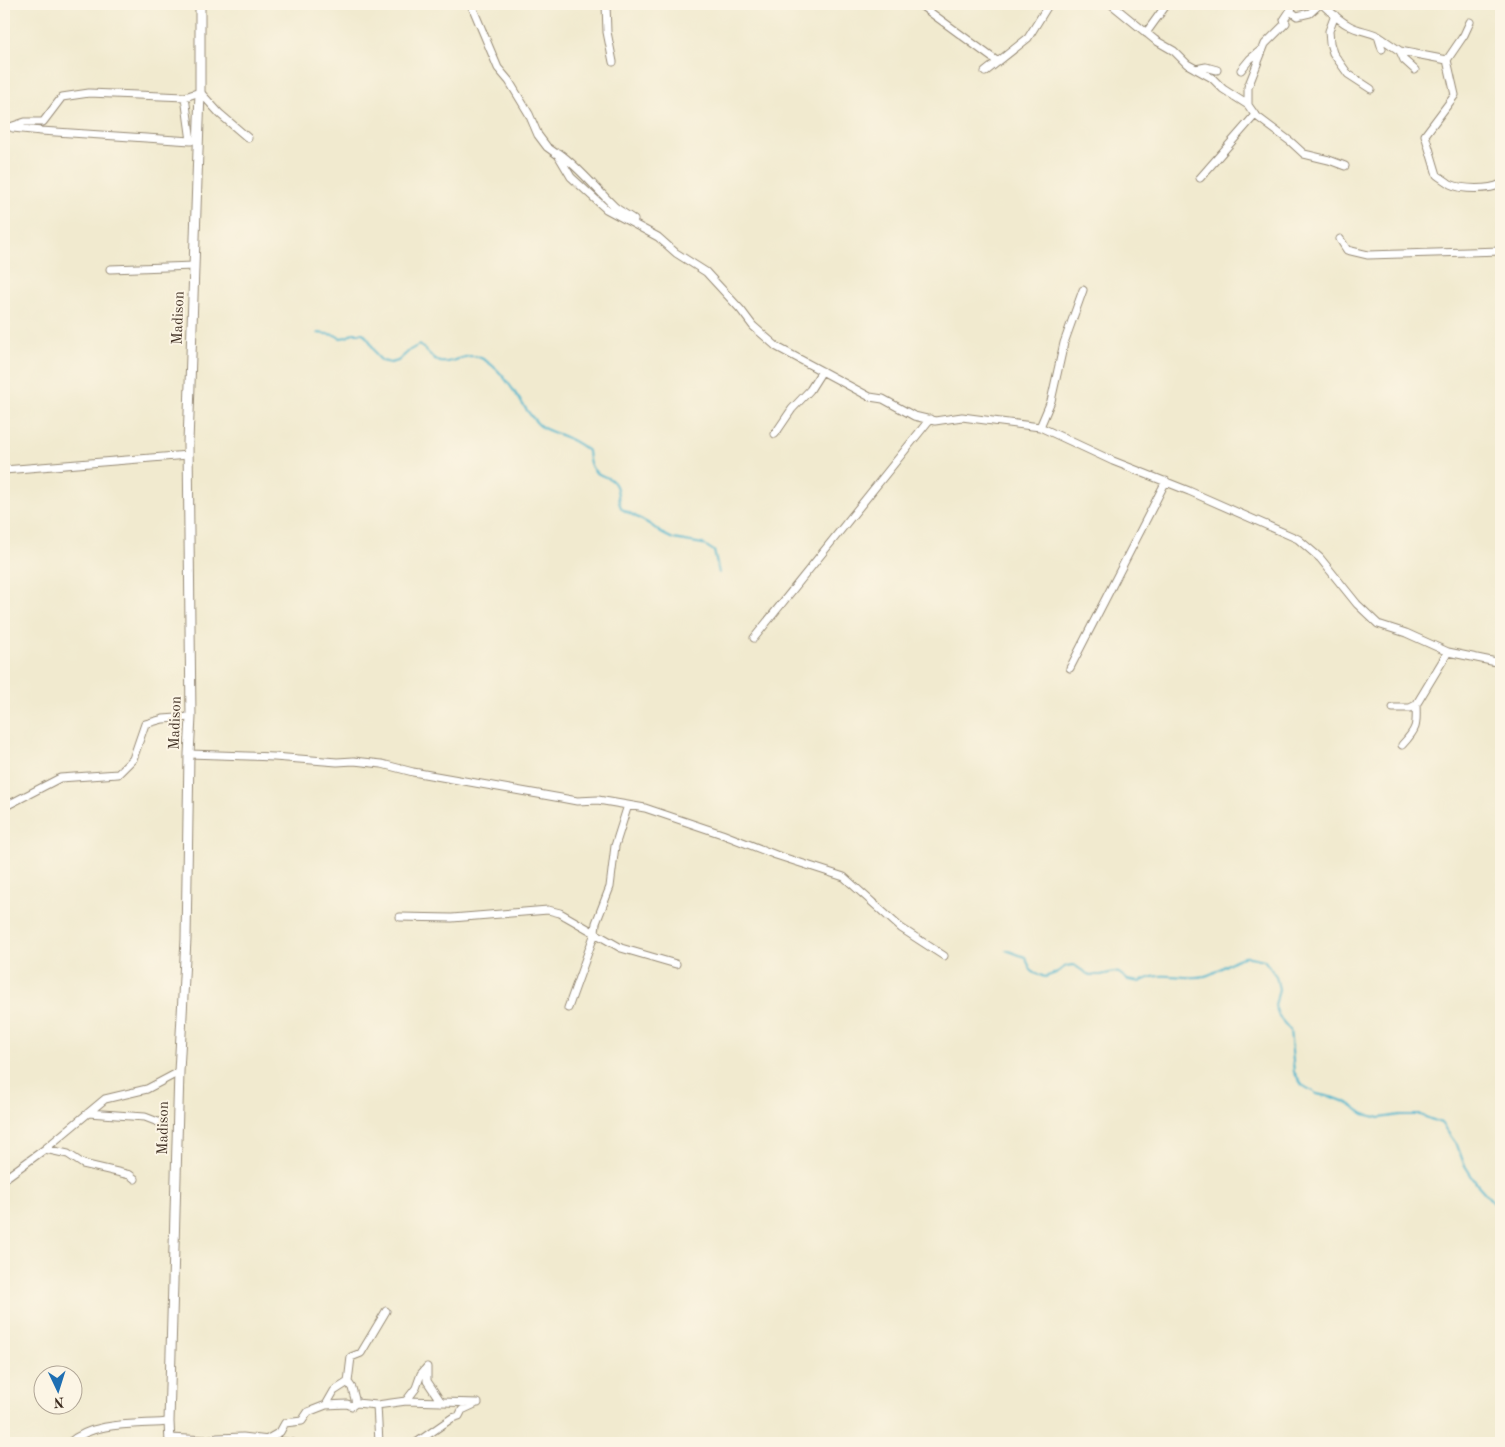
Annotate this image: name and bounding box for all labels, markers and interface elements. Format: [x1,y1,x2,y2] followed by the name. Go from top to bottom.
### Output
[171,291,187,345] street label: Madison
[168,696,184,750] street label: Madison
[156,1101,172,1155] street label: Madison
[32,1364,82,1414] north arrow
[53,1395,65,1409] text: N

